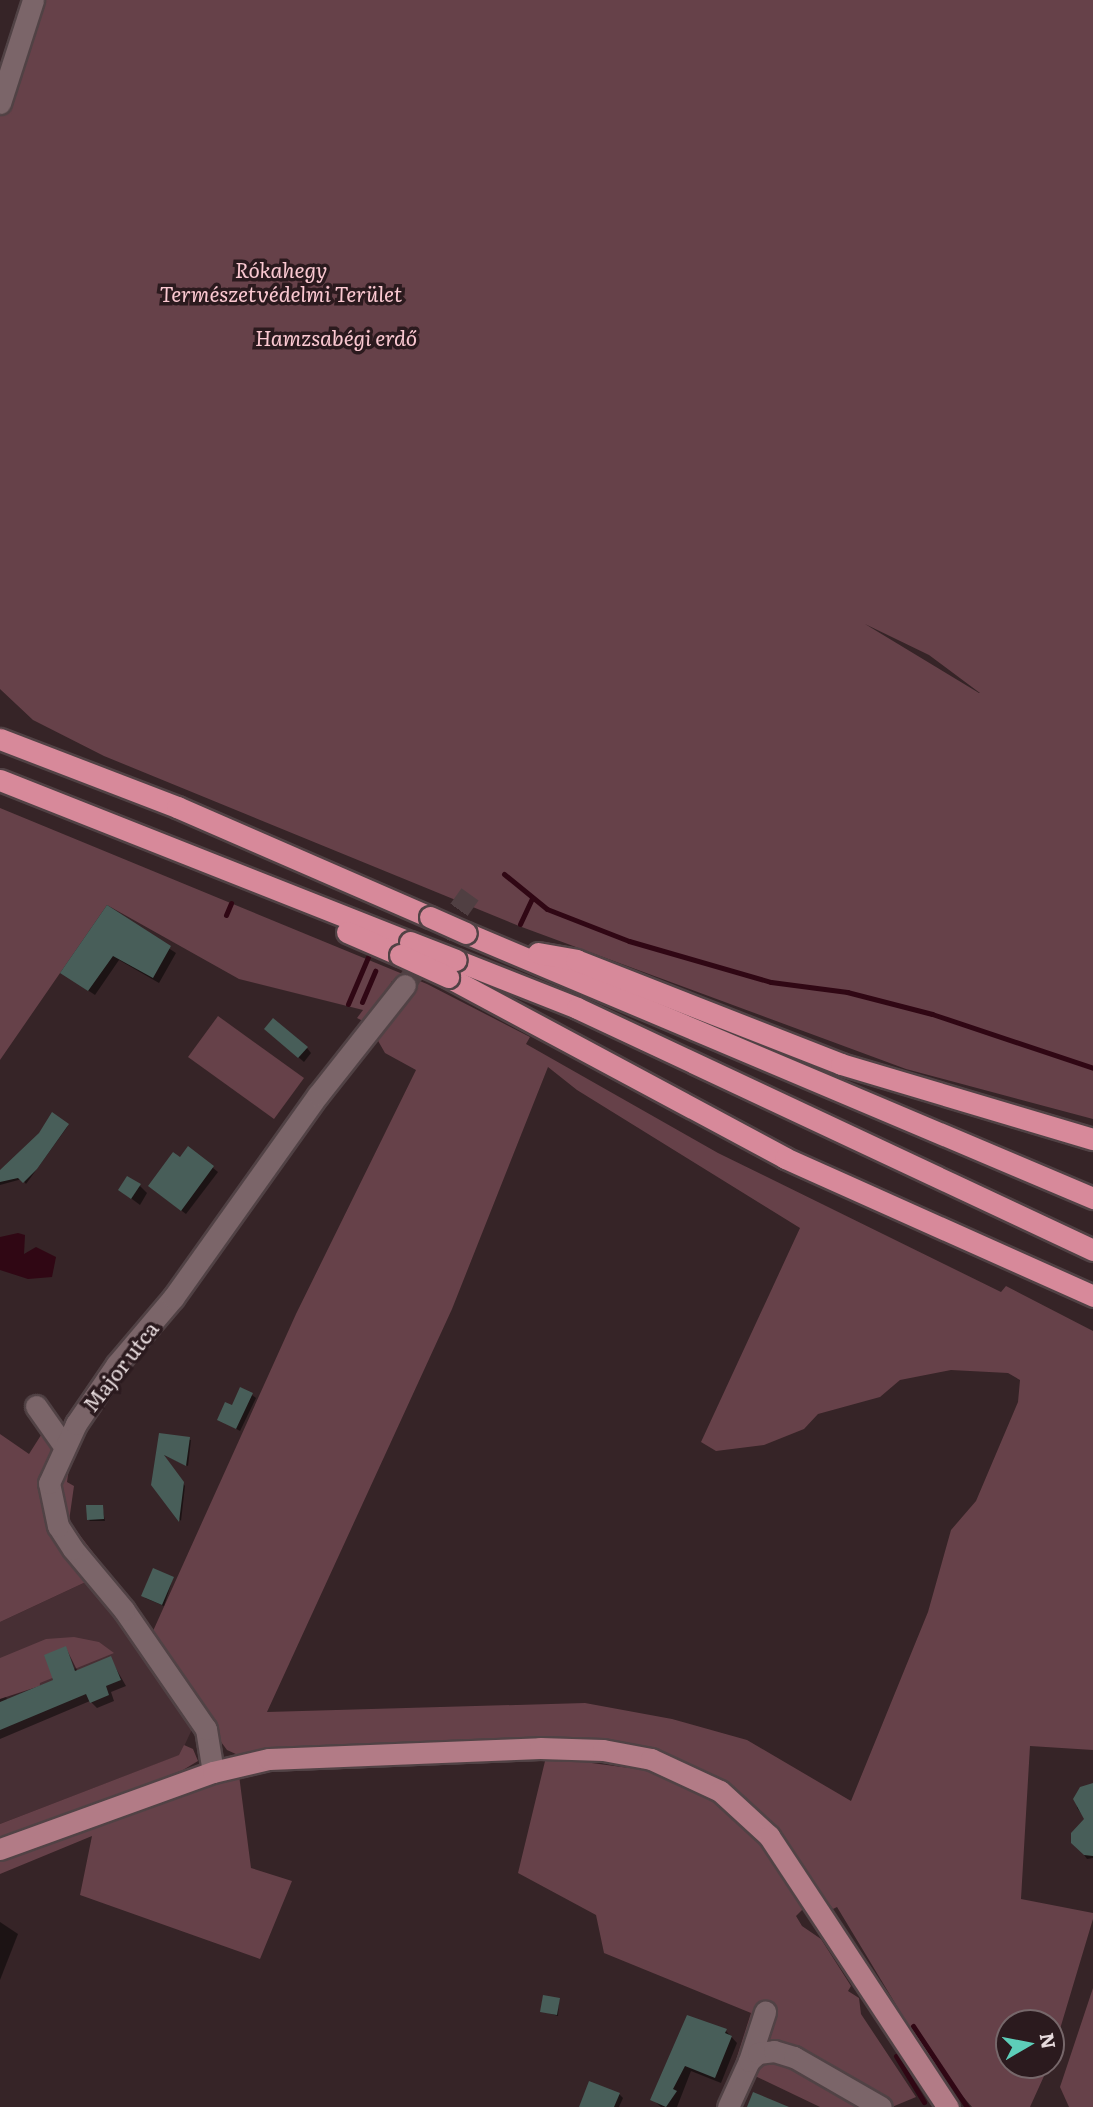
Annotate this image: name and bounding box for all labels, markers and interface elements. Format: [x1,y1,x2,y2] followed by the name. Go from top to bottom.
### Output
[160,256,402,306] park label: Rókahegy Természetvédelmi Terület
[255,324,417,350] park label: Hamzsabégi erdő
[77,1316,163,1416] street label: Major utca
[995,2009,1065,2079] north arrow
[1034,2030,1064,2051] text: N

